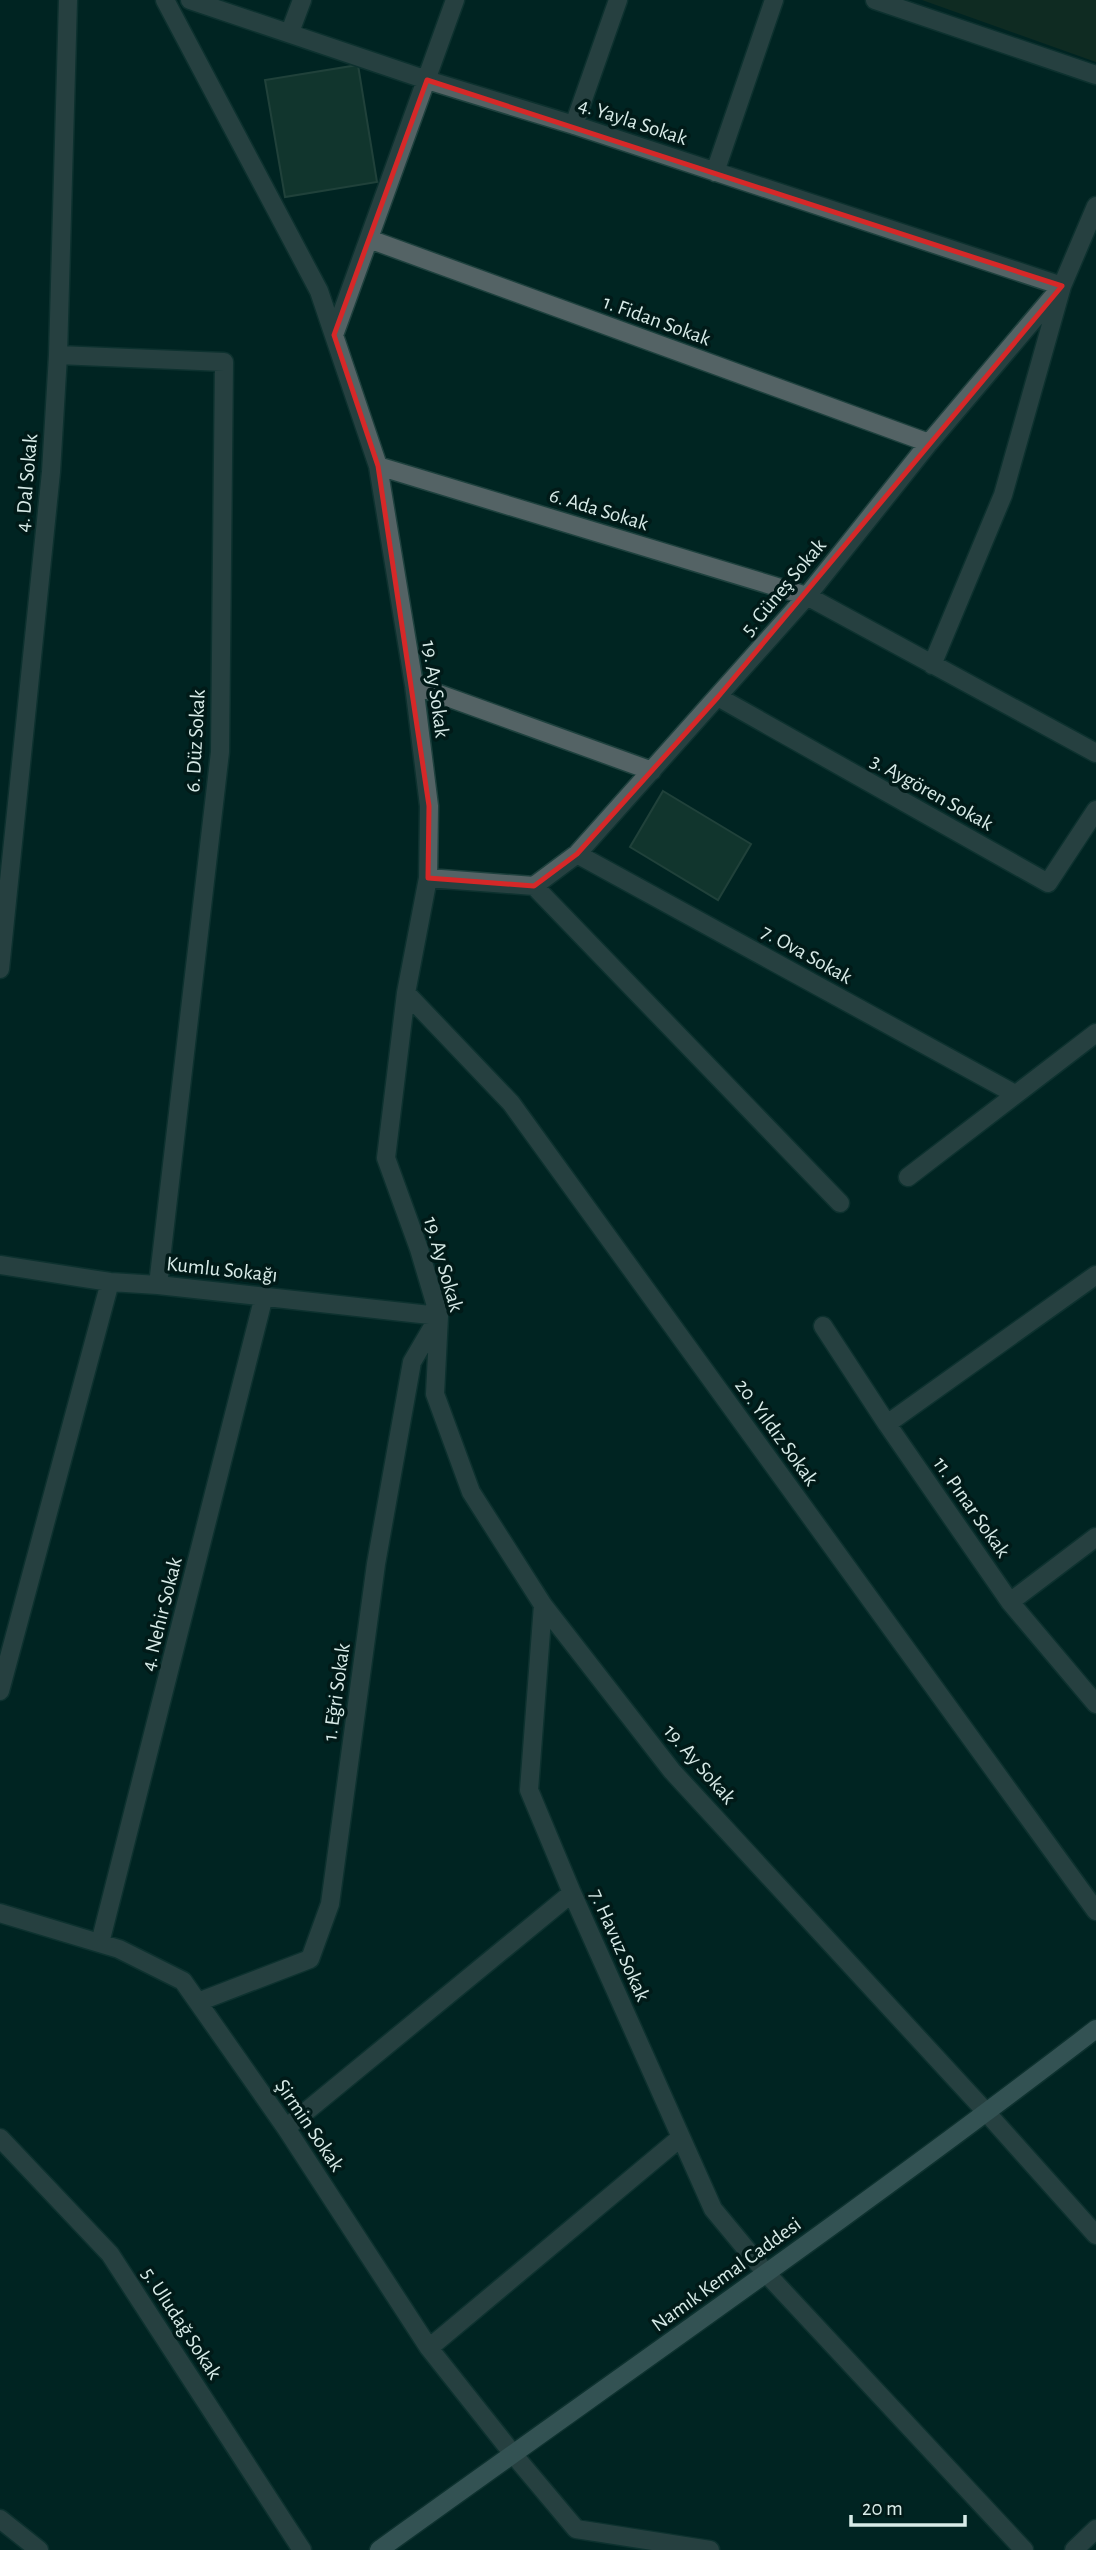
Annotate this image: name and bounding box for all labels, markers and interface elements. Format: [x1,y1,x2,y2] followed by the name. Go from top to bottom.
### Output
[576,94,690,149] street label: 4. Yayla Sokak
[600,291,714,350] street label: 1. Fidan Sokak
[12,433,41,533] street label: 4. Dal Sokak
[547,484,651,535] street label: 6. Ada Sokak
[737,534,830,640] street label: 5. Güneş Sokak
[418,639,453,739] street label: 19. Ay Sokak
[182,689,209,793] street label: 6. Düz Sokak
[867,750,997,835] street label: 3. Aygören Sokak
[758,921,856,988] street label: 7. Ova Sokak
[420,1214,467,1314] street label: 19. Ay Sokak
[165,1253,279,1286] street label: Kumlu Sokağı
[731,1375,822,1490] street label: 20. Yıldız Sokak
[929,1453,1014,1562] street label: 11. Pınar Sokak
[137,1555,186,1673] street label: 4. Nehir Sokak
[319,1641,354,1742] street label: 1. Eğri Sokak
[660,1721,740,1808] street label: 19. Ay Sokak
[585,1886,654,2005] street label: 7. Havuz Sokak
[271,2075,348,2176] street label: Şirmin Sokak
[648,2213,805,2336] street label: Namık Kemal Caddesi
[138,2264,226,2383] street label: 5. Uludağ Sokak
[851,2484,965,2528] scale bar
[862,2498,903,2519] text: 20 m

